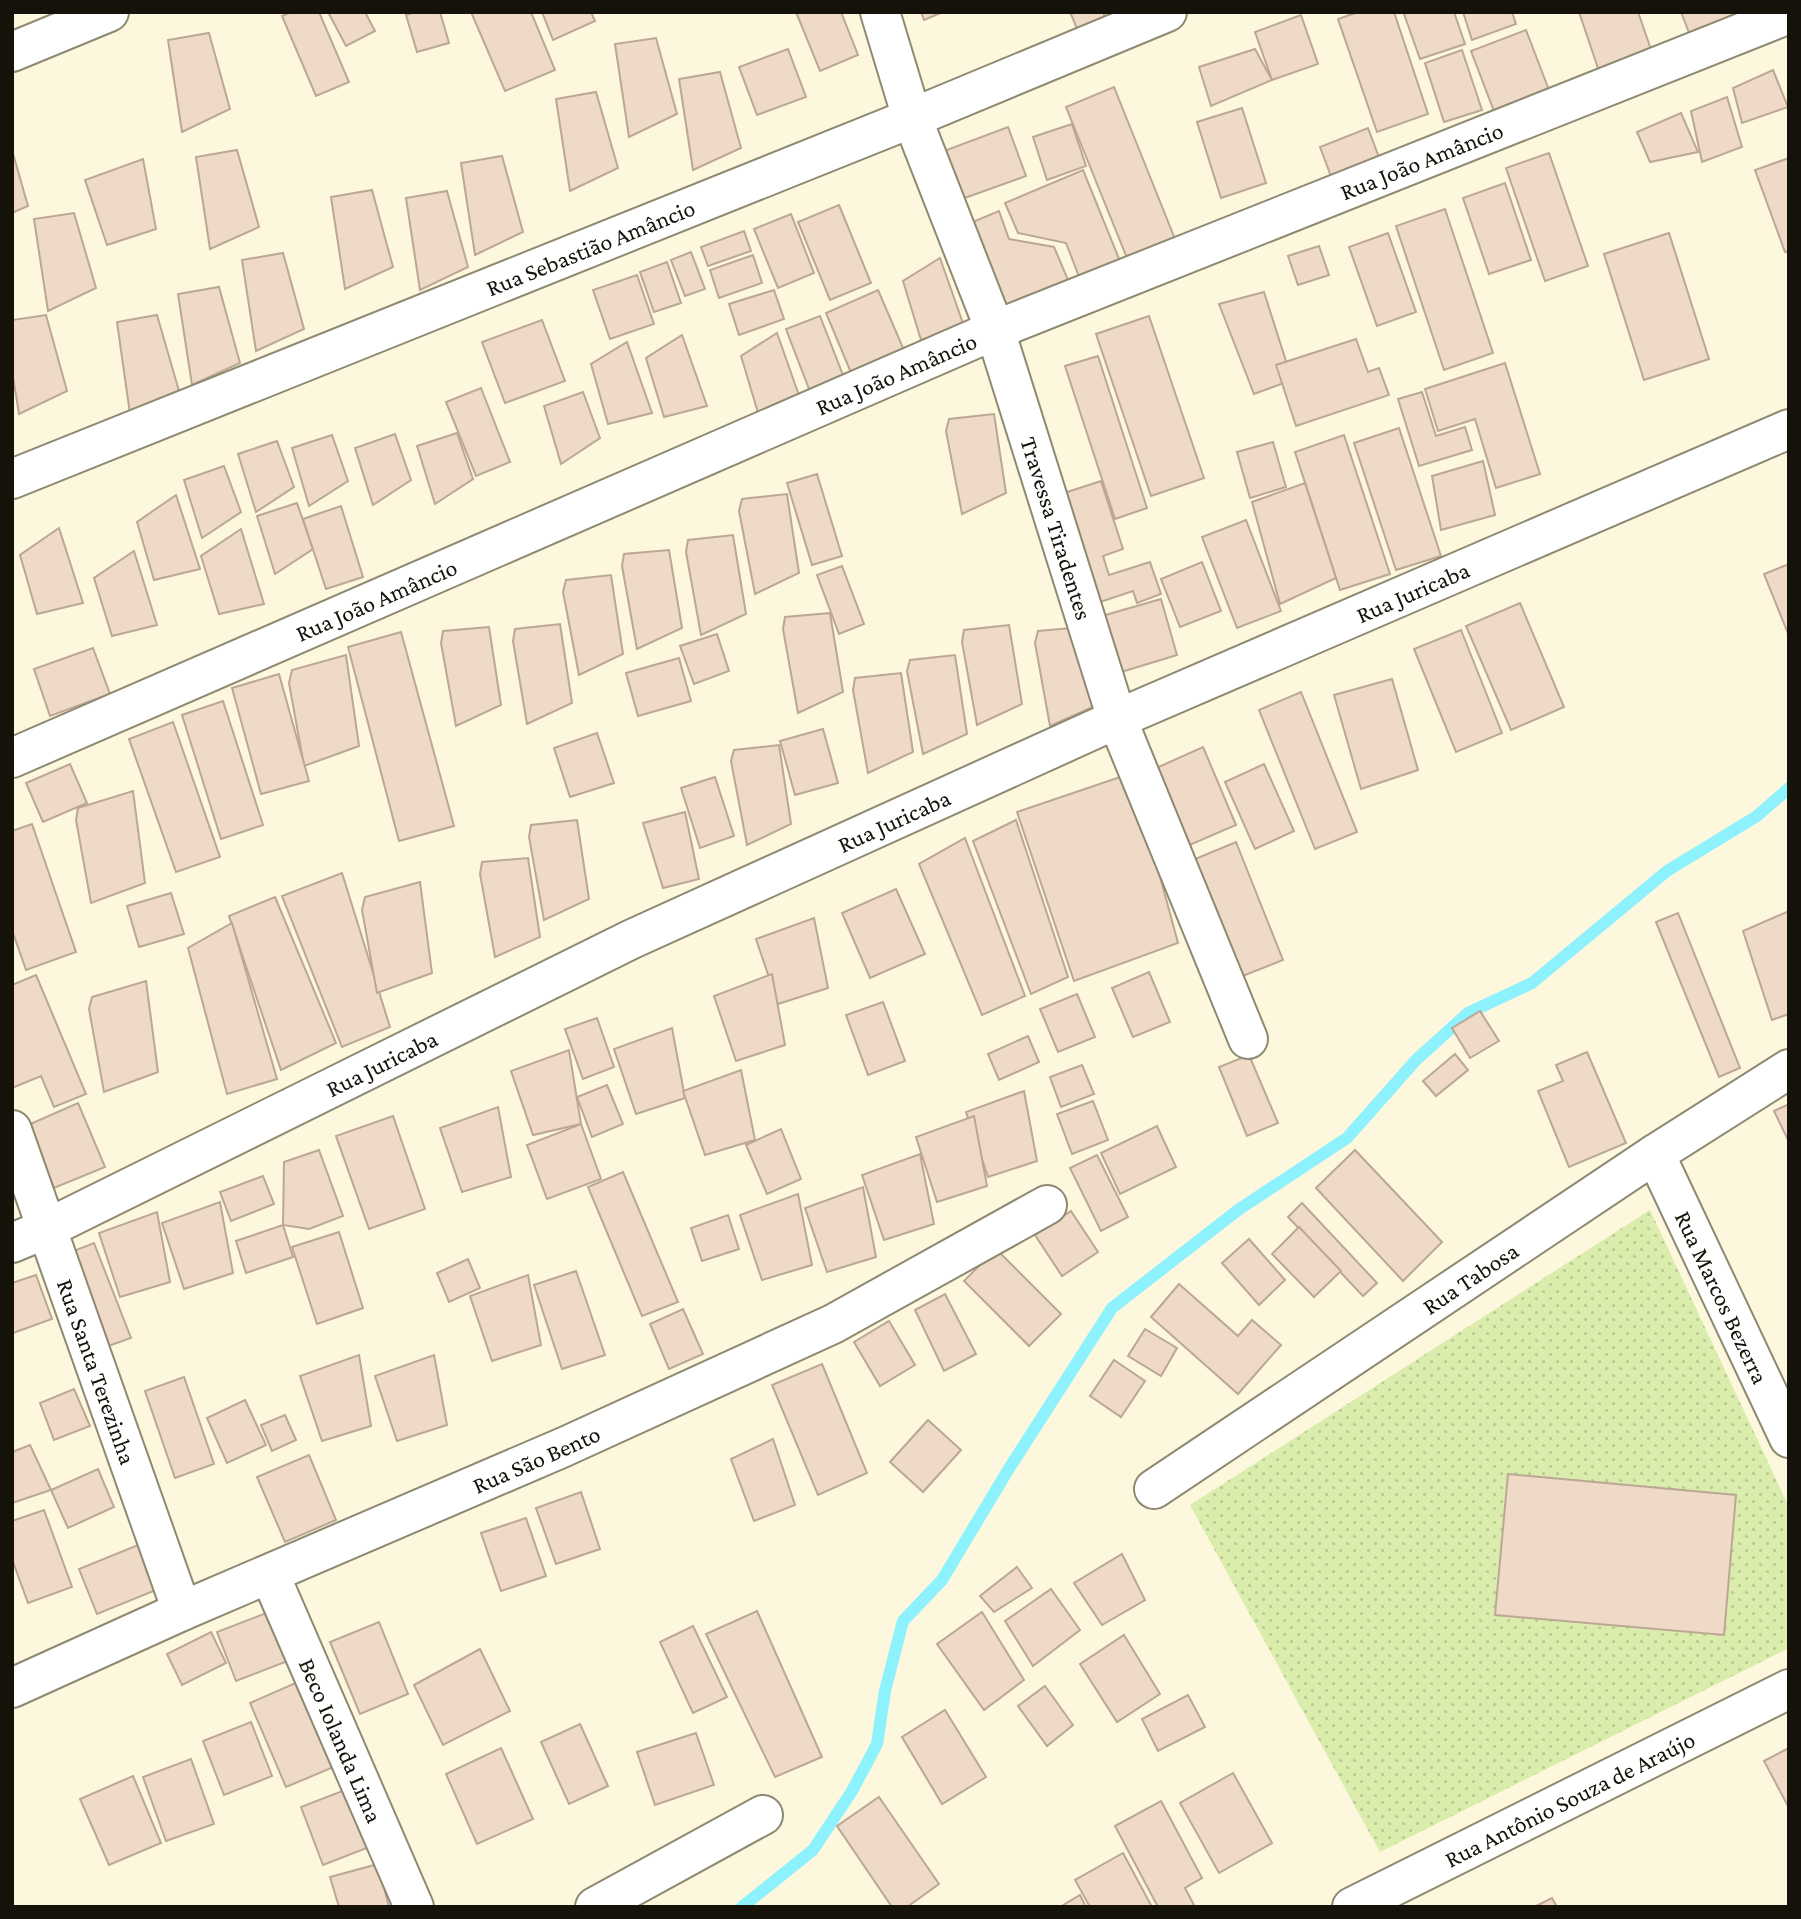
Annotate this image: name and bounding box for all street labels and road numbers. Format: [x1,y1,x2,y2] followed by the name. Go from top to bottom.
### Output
[1336,116,1507,205] street label: Rua João Amâncio
[482,193,699,301] street label: Rua Sebastião Amâncio
[811,326,981,420] street label: Rua João Amâncio
[1016,433,1098,623] street label: Travessa Tiradentes
[291,553,461,646] street label: Rua João Amâncio
[1352,555,1473,628] street label: Rua Juricaba
[833,783,954,857] street label: Rua Juricaba
[321,1024,441,1102] street label: Rua Juricaba
[1670,1206,1775,1388] street label: Rua Marcos Bezerra
[1417,1236,1523,1319] street label: Rua Tabosa
[52,1275,142,1468] street label: Rua Santa Terezinha
[468,1419,604,1498] street label: Rua São Bento
[294,1654,389,1826] street label: Beco Iolanda Lima
[1440,1725,1699,1872] street label: Rua Antônio Souza de Araújo

